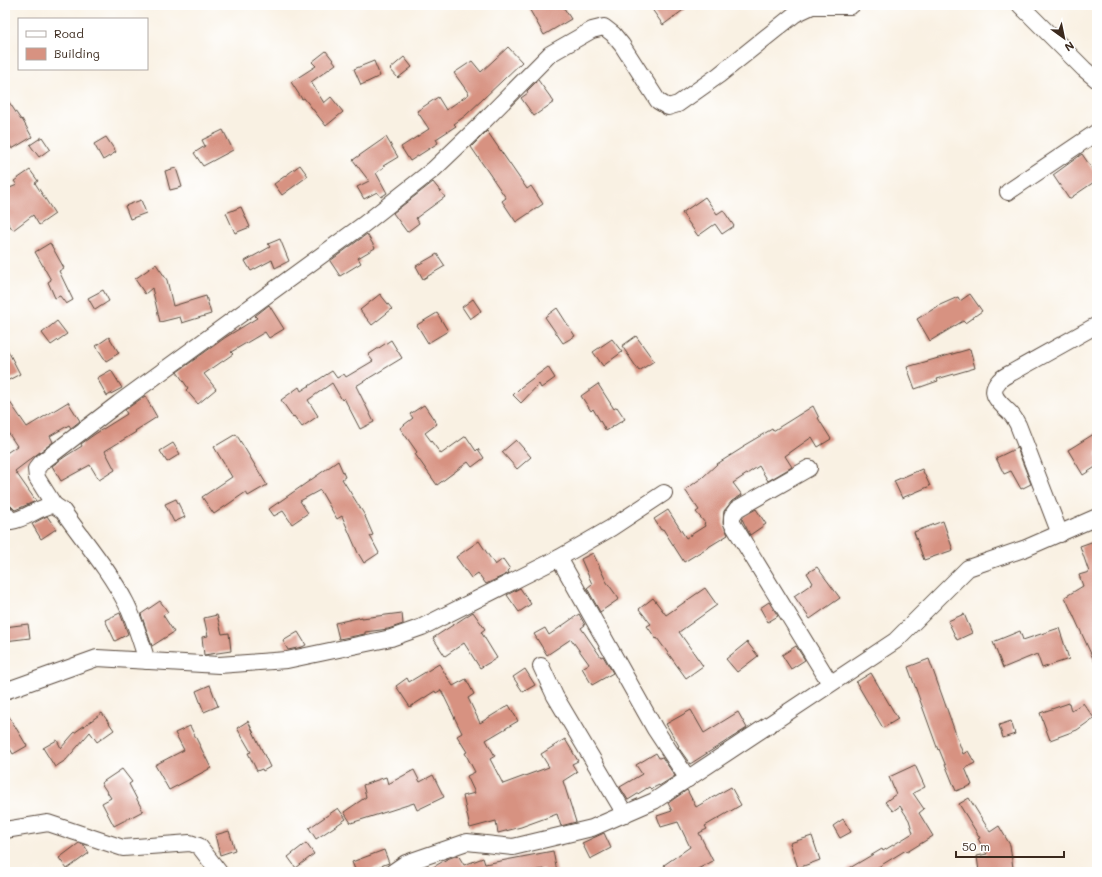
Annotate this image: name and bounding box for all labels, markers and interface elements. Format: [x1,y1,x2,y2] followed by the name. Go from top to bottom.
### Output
[18,18,148,70] legend
[1044,18,1084,58] north arrow
[54,25,84,41] text: Road
[1062,38,1077,55] text: N
[54,45,100,61] text: Building
[956,833,1064,859] scale bar
[962,838,990,854] text: 50 m

